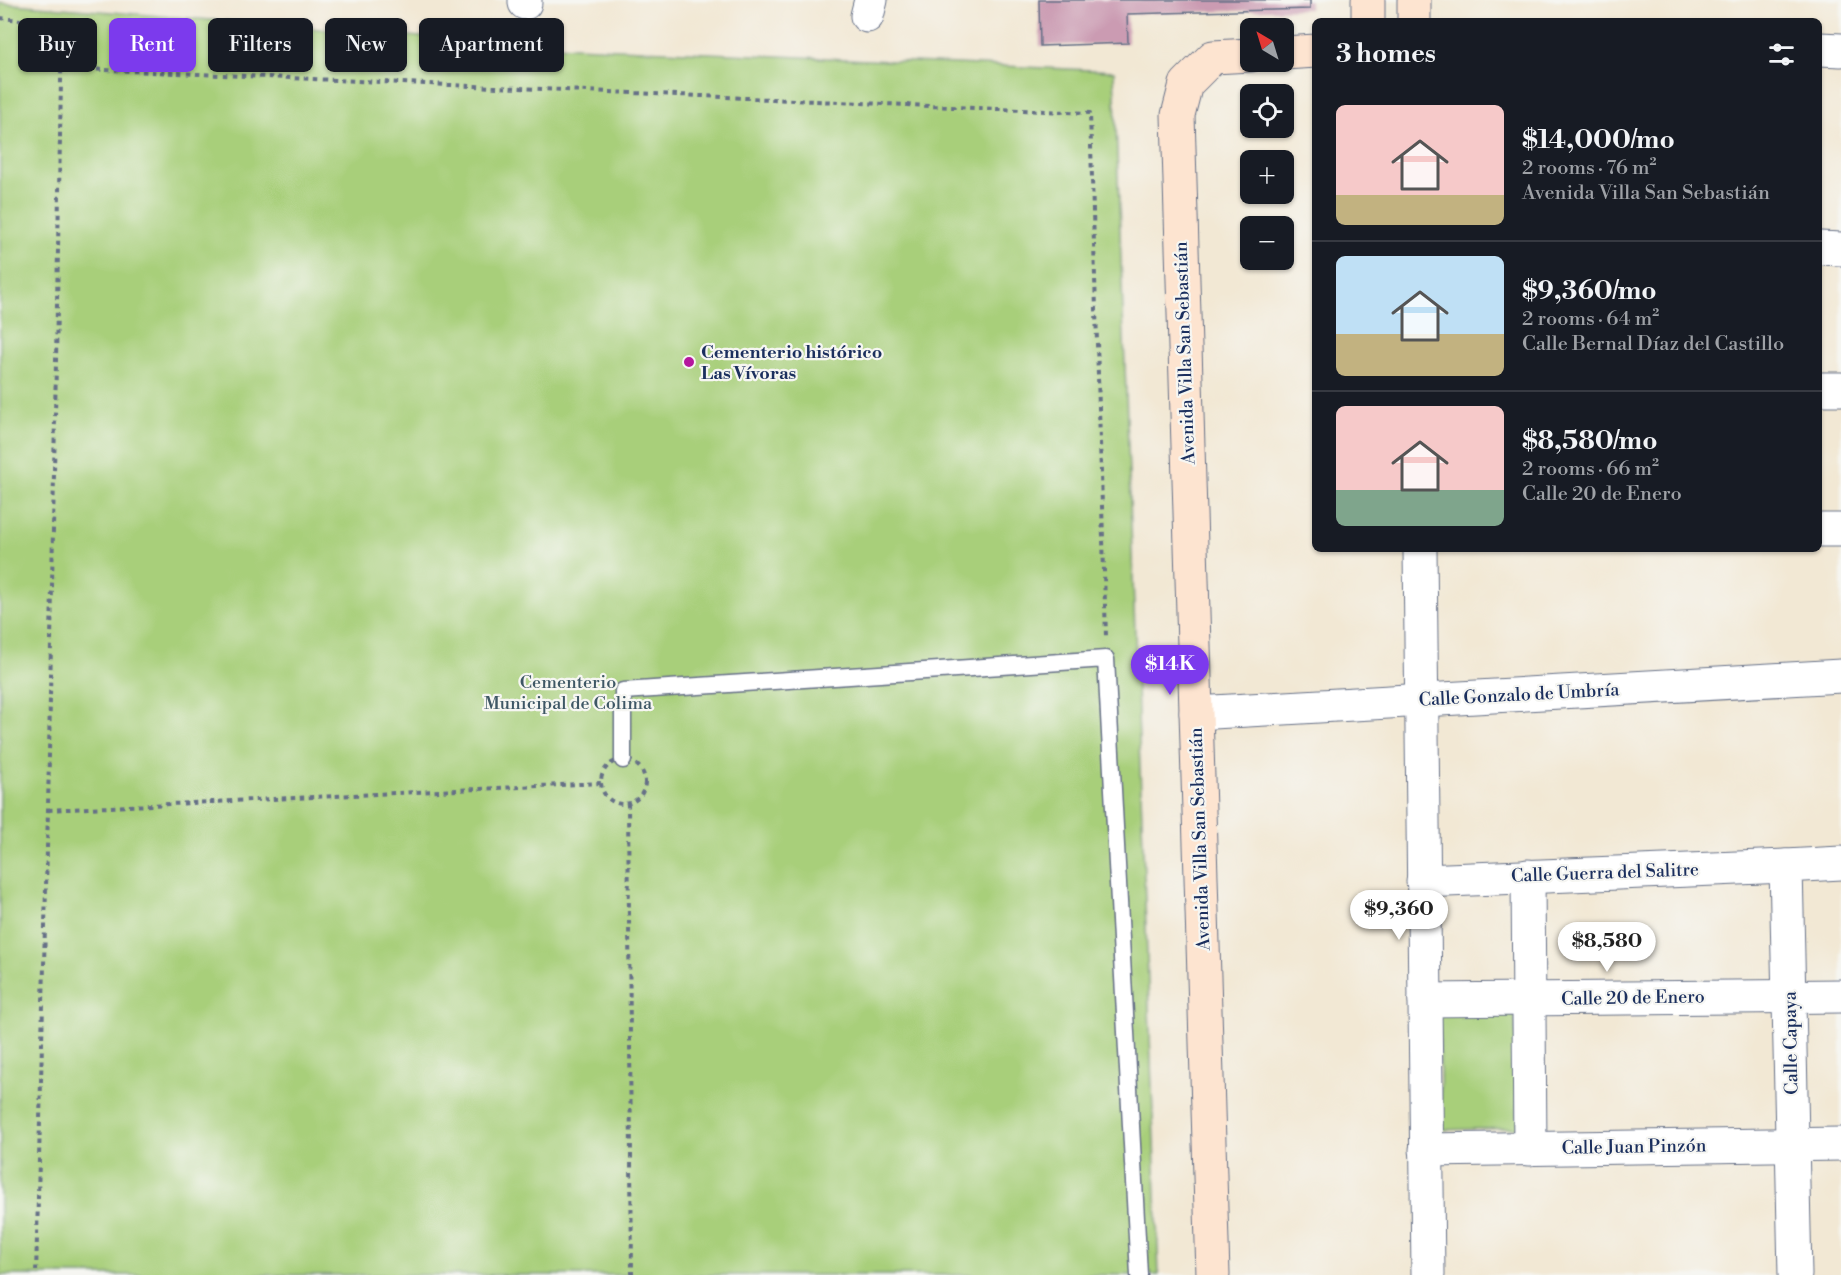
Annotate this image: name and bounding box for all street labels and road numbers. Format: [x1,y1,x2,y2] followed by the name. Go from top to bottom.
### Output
[1170,241,1200,466] street label: Avenida Villa San Sebastián
[1418,678,1621,712] street label: Calle Gonzalo de Umbría
[1185,727,1215,952] street label: Avenida Villa San Sebastián
[1511,858,1699,888] street label: Calle Guerra del Salitre
[1561,985,1705,1011] street label: Calle 20 de Enero
[1779,990,1803,1095] street label: Calle Capaya
[1561,1134,1707,1160] street label: Calle Juan Pinzón

